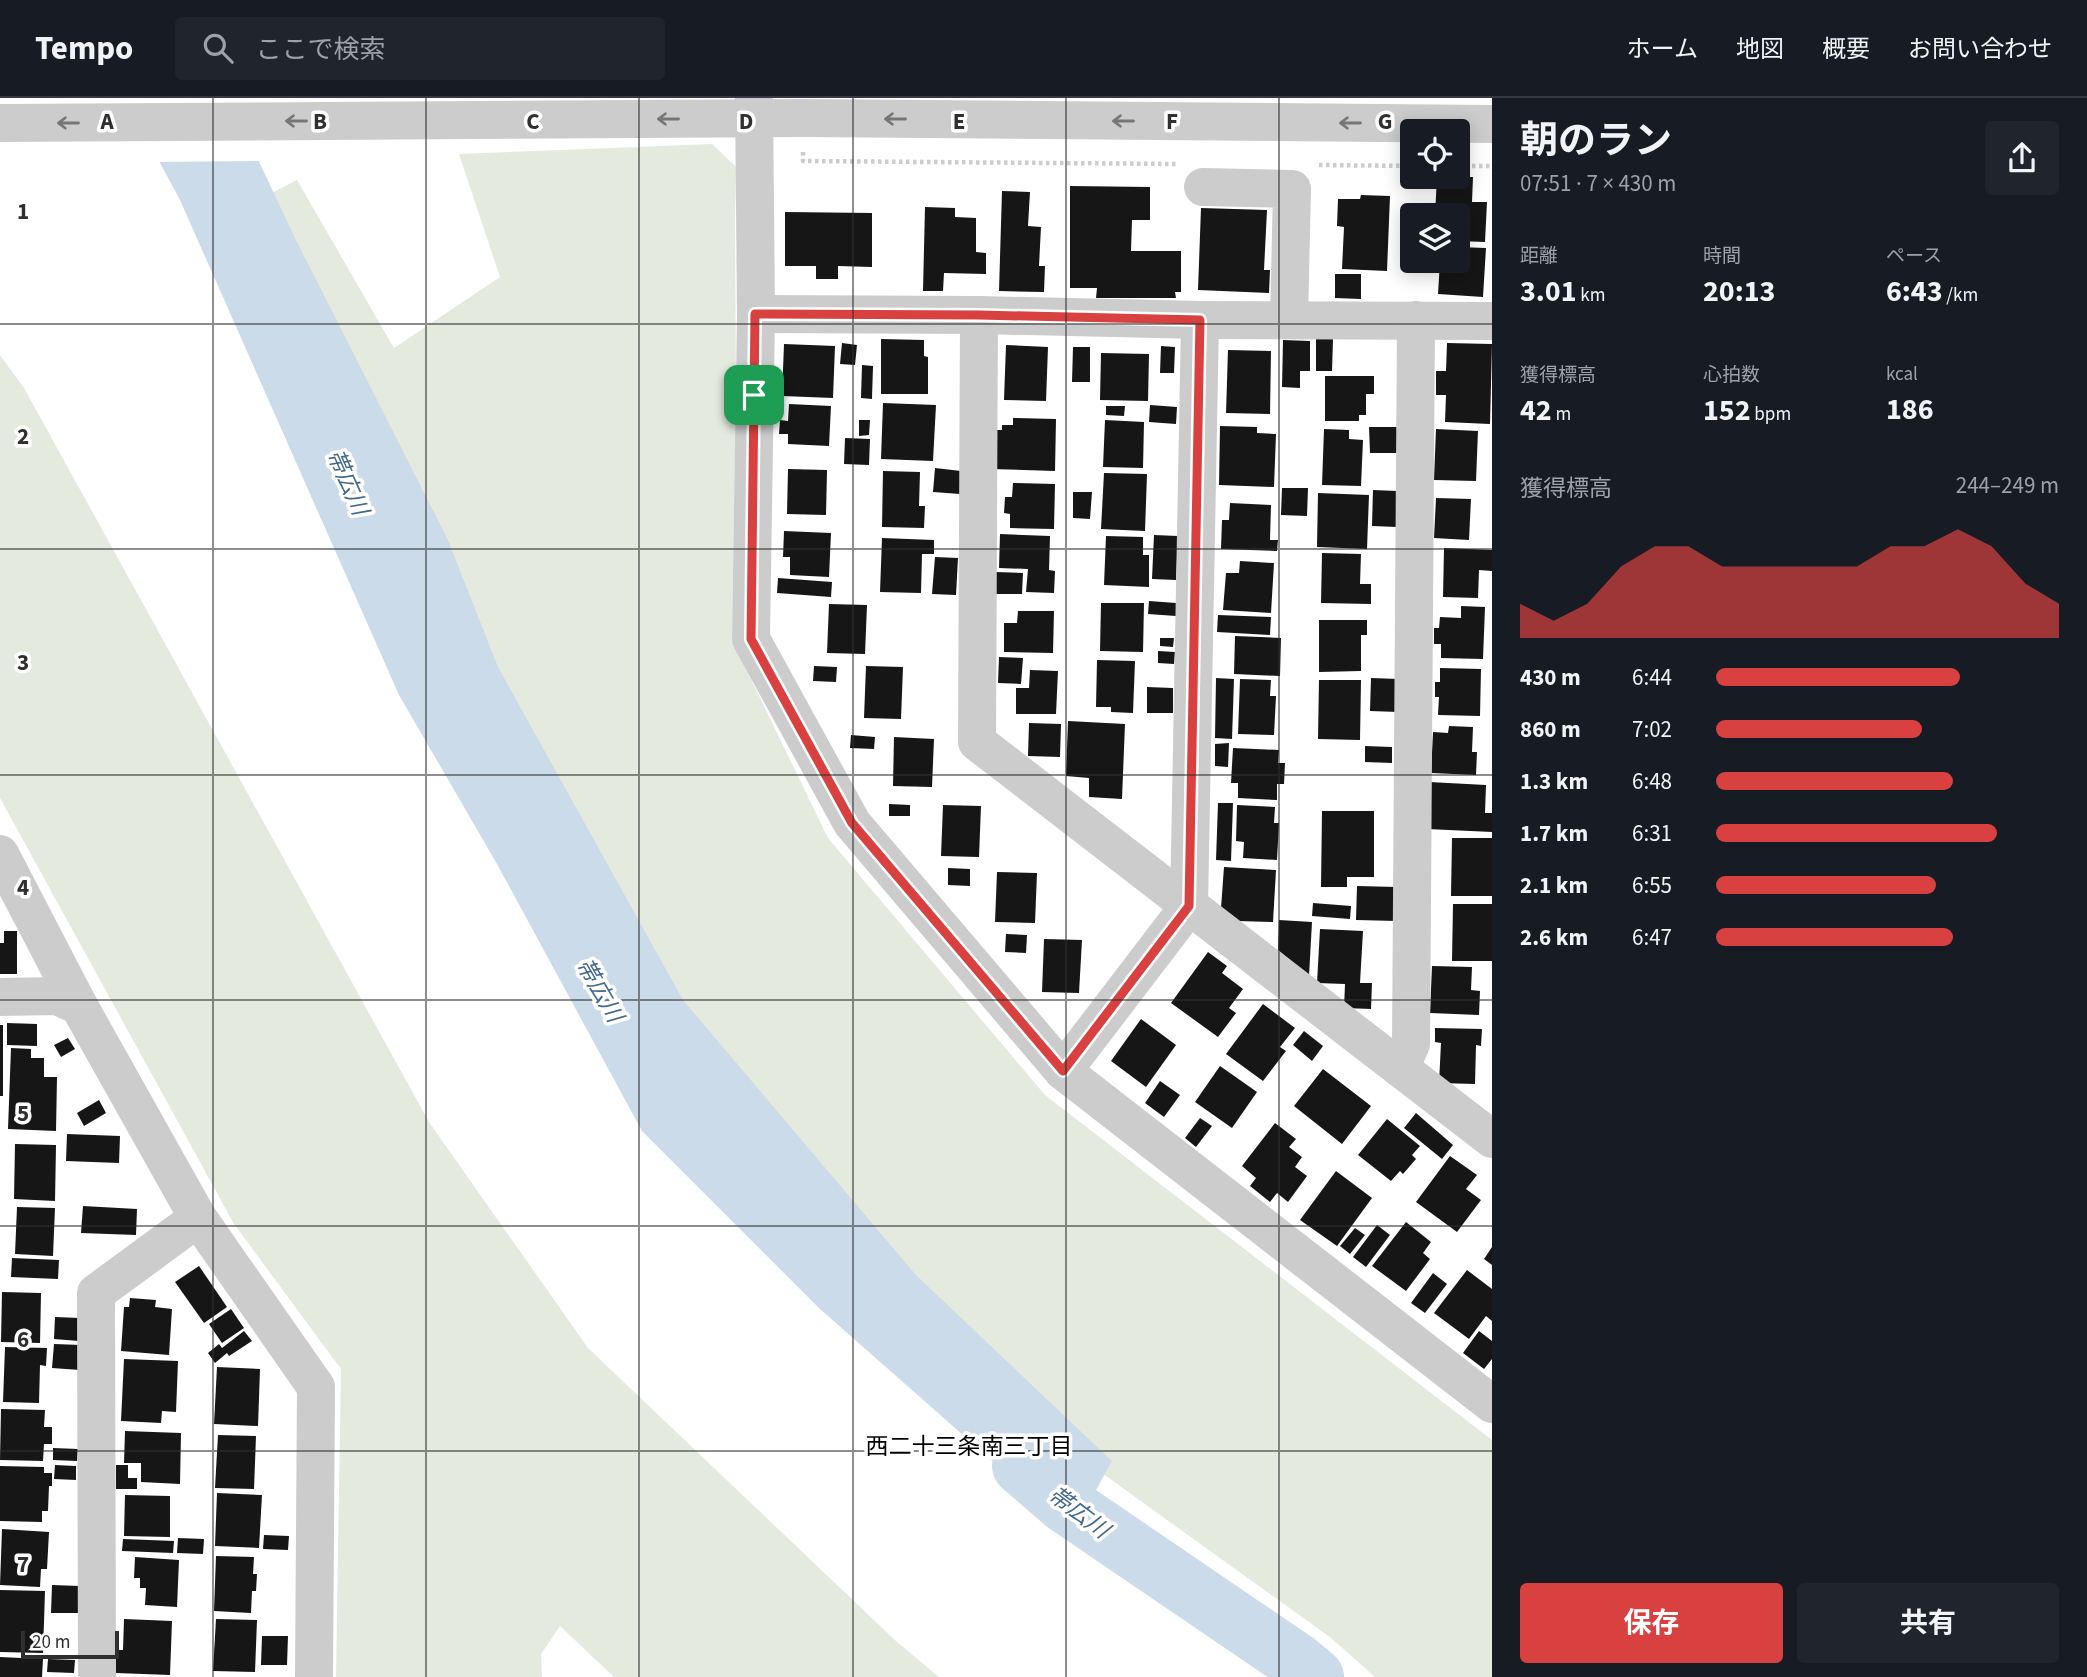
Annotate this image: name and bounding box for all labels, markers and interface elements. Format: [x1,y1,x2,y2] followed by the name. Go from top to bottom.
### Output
[175,17,665,80] search box
[35,25,133,72] text: Tempo
[199,29,237,67] icon: search
[255,31,385,68] text: ここで検索
[1627,32,1698,67] text: ホーム
[1736,32,1784,67] text: 地図
[1822,32,1870,67] text: 概要
[1908,32,2052,67] text: お問い合わせ
[99,105,114,138] text: A
[313,105,327,138] text: B
[526,105,540,138] text: C
[739,105,753,138] text: D
[953,105,965,138] text: E
[1166,105,1178,138] text: F
[1378,105,1392,138] text: G
[657,112,680,126] one-way arrow
[884,112,907,126] one-way arrow
[284,114,307,128] one-way arrow
[1112,114,1135,128] one-way arrow
[1520,114,1672,168] text: 朝のラン
[57,116,80,130] one-way arrow
[1339,116,1362,129] one-way arrow
[1400,119,1470,273] map controls
[1400,119,1470,189] button: locate
[1985,121,2059,195] button: share
[1520,167,1676,200] text: 07:51 · 7 × 430 m
[17,195,29,228] text: 1
[1400,203,1470,273] button: layers
[1520,243,1558,270] text: 距離
[1703,243,1741,270] text: 時間
[1886,243,1942,270] text: ペース
[1520,270,1577,313] text: 3.01
[1703,270,1775,313] text: 20:13
[1886,270,1943,313] text: 6:43
[1577,282,1606,309] text: km
[1943,282,1978,309] text: /km
[1886,361,1918,388] text: kcal
[1520,362,1596,389] text: 獲得標高
[1703,362,1760,389] text: 心拍数
[724,365,784,425] pin
[735,376,773,414] icon: arrive
[1886,388,1934,431] text: 186
[1520,389,1552,432] text: 42
[1703,389,1751,432] text: 152
[1552,401,1571,428] text: m
[1751,401,1791,428] text: bpm
[17,420,29,453] text: 2
[318,444,378,523] water label: 帯広川
[1956,469,2059,502] text: 244–249 m
[1520,472,1612,505] text: 獲得標高
[17,646,29,679] text: 3
[1520,661,1581,694] text: 430 m
[1632,661,1672,694] text: 6:44
[1520,713,1581,746] text: 860 m
[1632,713,1672,746] text: 7:02
[1520,765,1588,798] text: 1.3 km
[1632,765,1672,798] text: 6:48
[1520,817,1588,850] text: 1.7 km
[1632,817,1672,850] text: 6:31
[1520,869,1588,902] text: 2.1 km
[1632,869,1672,902] text: 6:55
[17,871,29,904] text: 4
[1520,921,1588,954] text: 2.6 km
[1632,921,1672,954] text: 6:47
[568,952,633,1031] water label: 帯広川
[17,1097,29,1130] text: 5
[17,1323,29,1356] text: 6
[866,1430,1073,1463] district label: 西二十三条南三丁目
[1041,1478,1119,1548] water label: 帯広川
[17,1548,29,1581] text: 7
[1520,1583,1783,1663] button: 保存
[1797,1583,2059,1663] button: 共有
[21,1628,119,1660] scale bar
[32,1629,70,1656] text: 20 m

